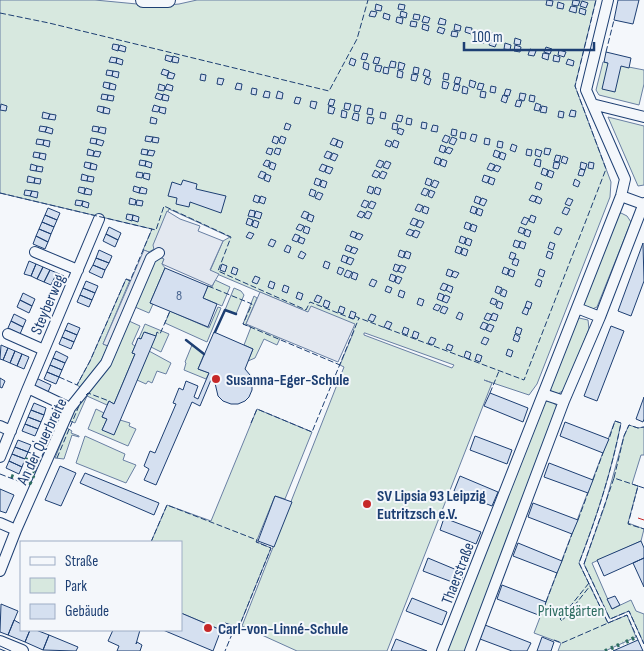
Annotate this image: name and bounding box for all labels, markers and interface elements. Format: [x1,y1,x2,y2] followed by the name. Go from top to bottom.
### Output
[464,20,594,52] scale bar
[472,28,503,47] text: 100 m
[27,272,70,338] street label: Steyberweg
[176,287,182,304] house number: 8
[226,371,350,390] place label: Susanna-Eger-Schule
[210,373,222,385] marker: Susanna-Eger-Schule
[13,395,71,489] street label: An der Querbreite
[377,487,486,524] place label: SV Lipsia 93 Leipzig Eutritzsch e.V.
[361,498,373,510] marker: SV Lipsia 93 Leipzig Eutritzsch e.V.
[438,540,479,607] street label: Thaerstraße
[20,541,182,631] legend
[65,552,98,571] text: Straße
[65,577,87,596] text: Park
[65,602,109,621] text: Gebäude
[538,602,604,621] park label: Privatgärten
[218,620,348,639] place label: Carl-von-Linné-Schule
[202,622,214,634] marker: Carl-von-Linné-Schule

